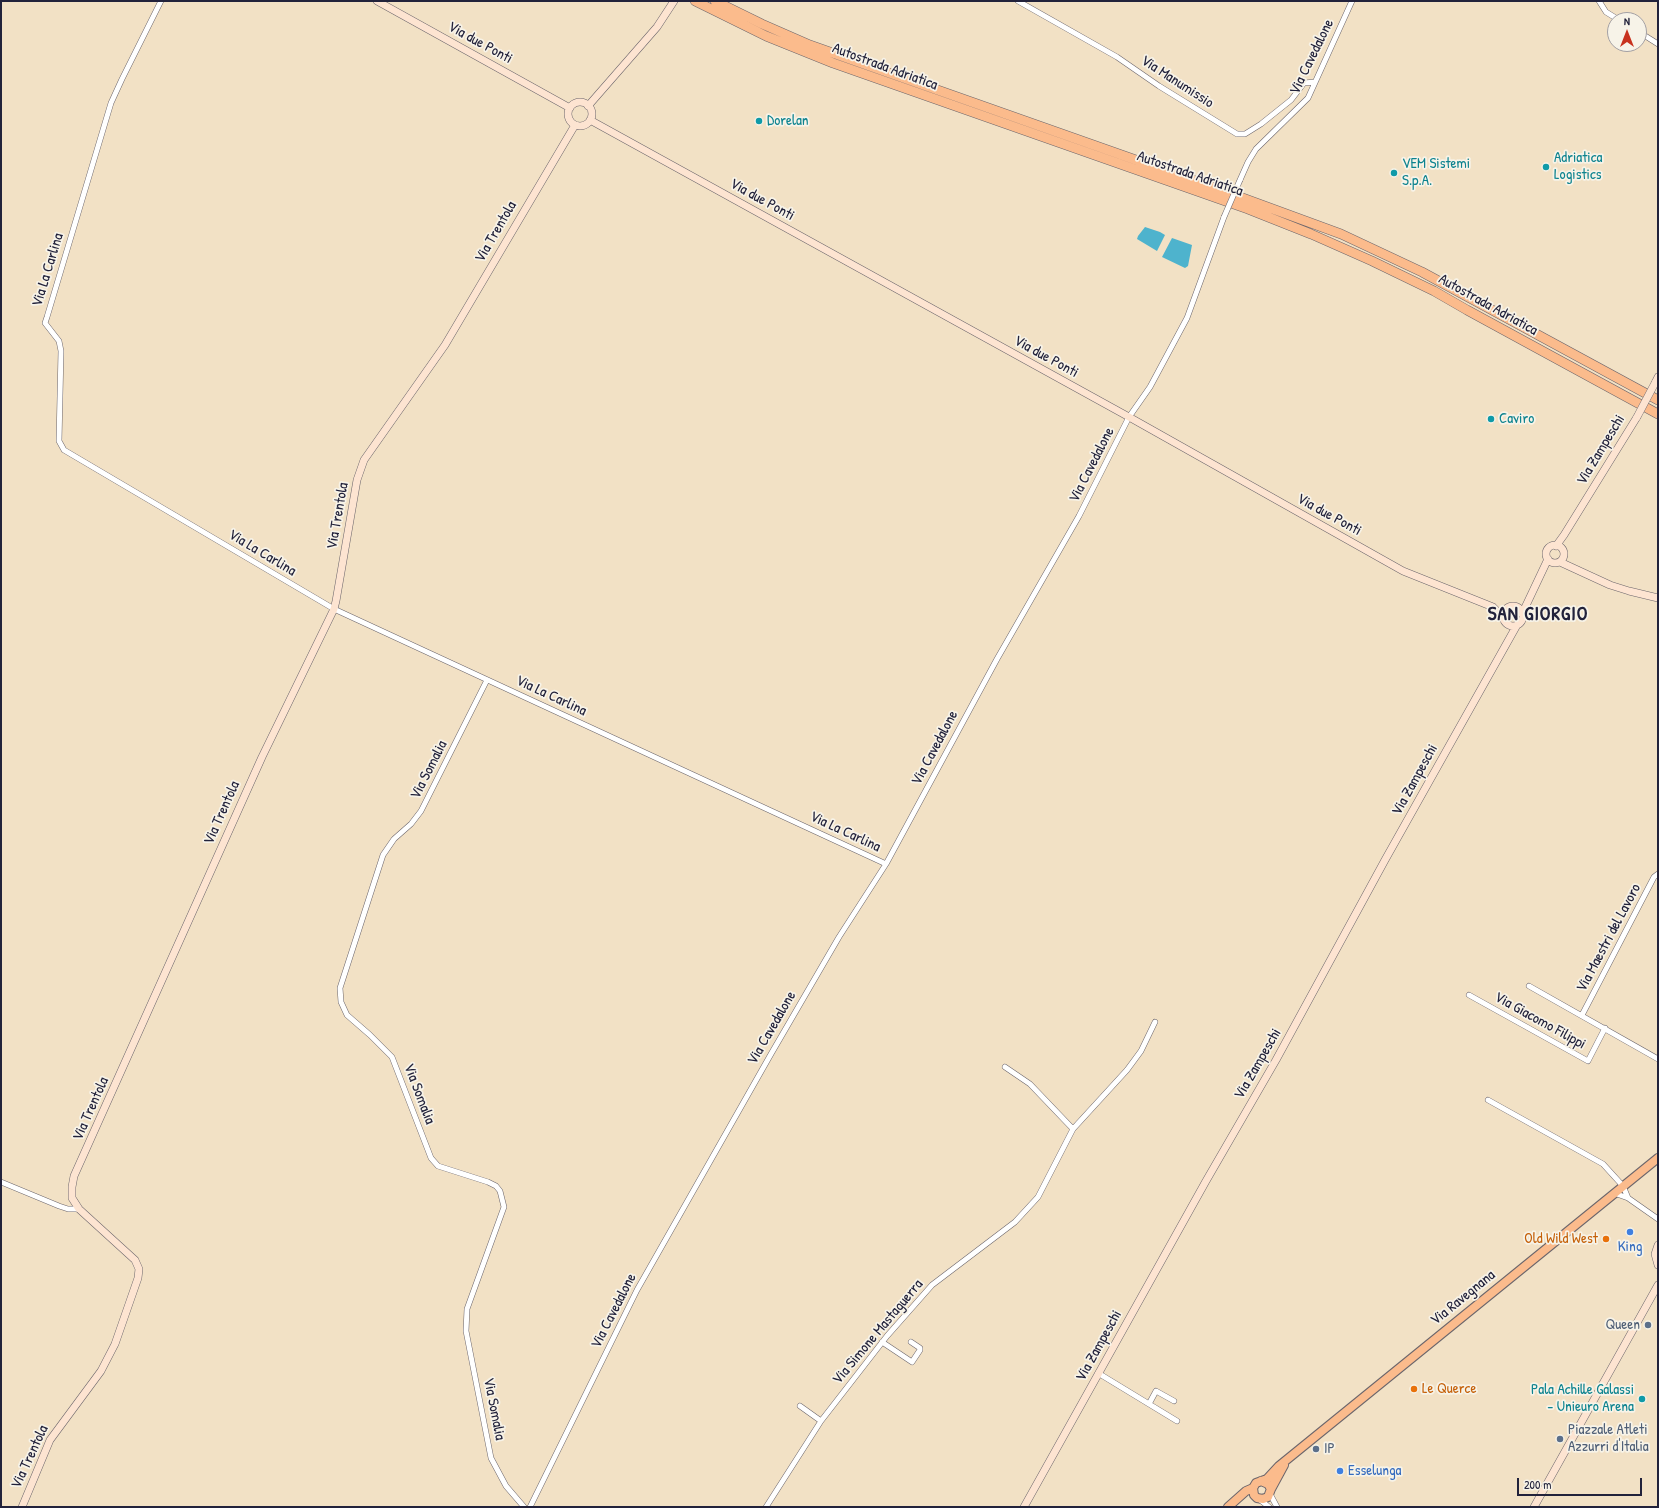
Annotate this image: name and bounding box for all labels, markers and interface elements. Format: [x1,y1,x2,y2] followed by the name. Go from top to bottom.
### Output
[1607,12,1647,52] north arrow
[1624,14,1630,28] text: N
[1286,16,1338,98] street label: Via Cavedalone
[445,18,515,68] street label: Via due Ponti
[830,40,940,94] street label: Autostrada Adriatica
[1137,52,1217,112] street label: Via Manumissio
[767,112,809,130] place label: Dorelan
[754,116,764,126] marker: Dorelan
[1135,147,1245,201] street label: Autostrada Adriatica
[1554,149,1602,184] place label: Adriatica Logistics
[1402,155,1470,190] place label: VEM Sistemi S.p.A.
[1541,162,1551,172] marker: Adriatica Logistics
[1389,168,1399,178] marker: VEM Sistemi S.p.A.
[727,175,797,225] street label: Via due Ponti
[471,198,521,266] street label: Via Trentola
[28,231,68,309] street label: Via La Carlina
[1435,270,1541,340] street label: Autostrada Adriatica
[1011,332,1081,382] street label: Via due Ponti
[1499,410,1534,428] place label: Caviro
[1573,412,1629,488] street label: Via Zampeschi
[1486,414,1496,424] marker: Caviro
[1065,425,1119,505] street label: Via Cavedalone
[323,481,353,551] street label: Via Trentola
[1294,490,1364,540] street label: Via due Ponti
[225,526,299,580] street label: Via La Carlina
[1488,604,1588,626] district label: SAN GIORGIO
[513,672,589,720] street label: Via La Carlina
[908,708,962,788] street label: Via Cavedalone
[407,738,451,802] street label: Via Somalia
[1388,741,1442,819] street label: Via Zampeschi
[200,778,244,848] street label: Via Trentola
[807,808,883,856] street label: Via La Carlina
[1573,881,1645,995] street label: Via Maestri del Lavoro
[744,988,800,1068] street label: Via Cavedalone
[1491,988,1589,1054] street label: Via Giacomo Filippi
[1231,1026,1285,1102] street label: Via Zampeschi
[399,1061,439,1127] street label: Via Somalia
[69,1074,113,1144] street label: Via Trentola
[1625,1227,1635,1237] marker: King
[1524,1230,1598,1248] place label: Old Wild West
[1601,1234,1611,1244] marker: Old Wild West
[1618,1238,1642,1256] place label: King
[1427,1267,1499,1329] street label: Via Ravegnana
[587,1271,641,1351] street label: Via Cavedalone
[829,1276,927,1388] street label: Via Simone Mastaguerra
[1072,1307,1126,1385] street label: Via Zampeschi
[1605,1316,1640,1334] place label: Queen
[1643,1320,1653,1330] marker: Queen
[479,1376,509,1442] street label: Via Somalia
[1422,1380,1476,1398] place label: Le Querce
[1531,1381,1634,1416] place label: Pala Achille Galassi - Unieuro Arena
[1409,1384,1419,1394] marker: Le Querce
[1637,1394,1647,1404] marker: Pala Achille Galassi - Unieuro Arena
[1568,1421,1649,1456] place label: Piazzale Atleti Azzurri d'Italia
[8,1422,52,1492] street label: Via Trentola
[1555,1434,1565,1444] marker: Piazzale Atleti Azzurri d'Italia
[1324,1440,1335,1458] place label: IP
[1311,1444,1321,1454] marker: IP
[1348,1462,1401,1480] place label: Esselunga
[1335,1466,1345,1476] marker: Esselunga
[1519,1470,1644,1496] scale bar
[1524,1476,1551,1493] text: 200 m

